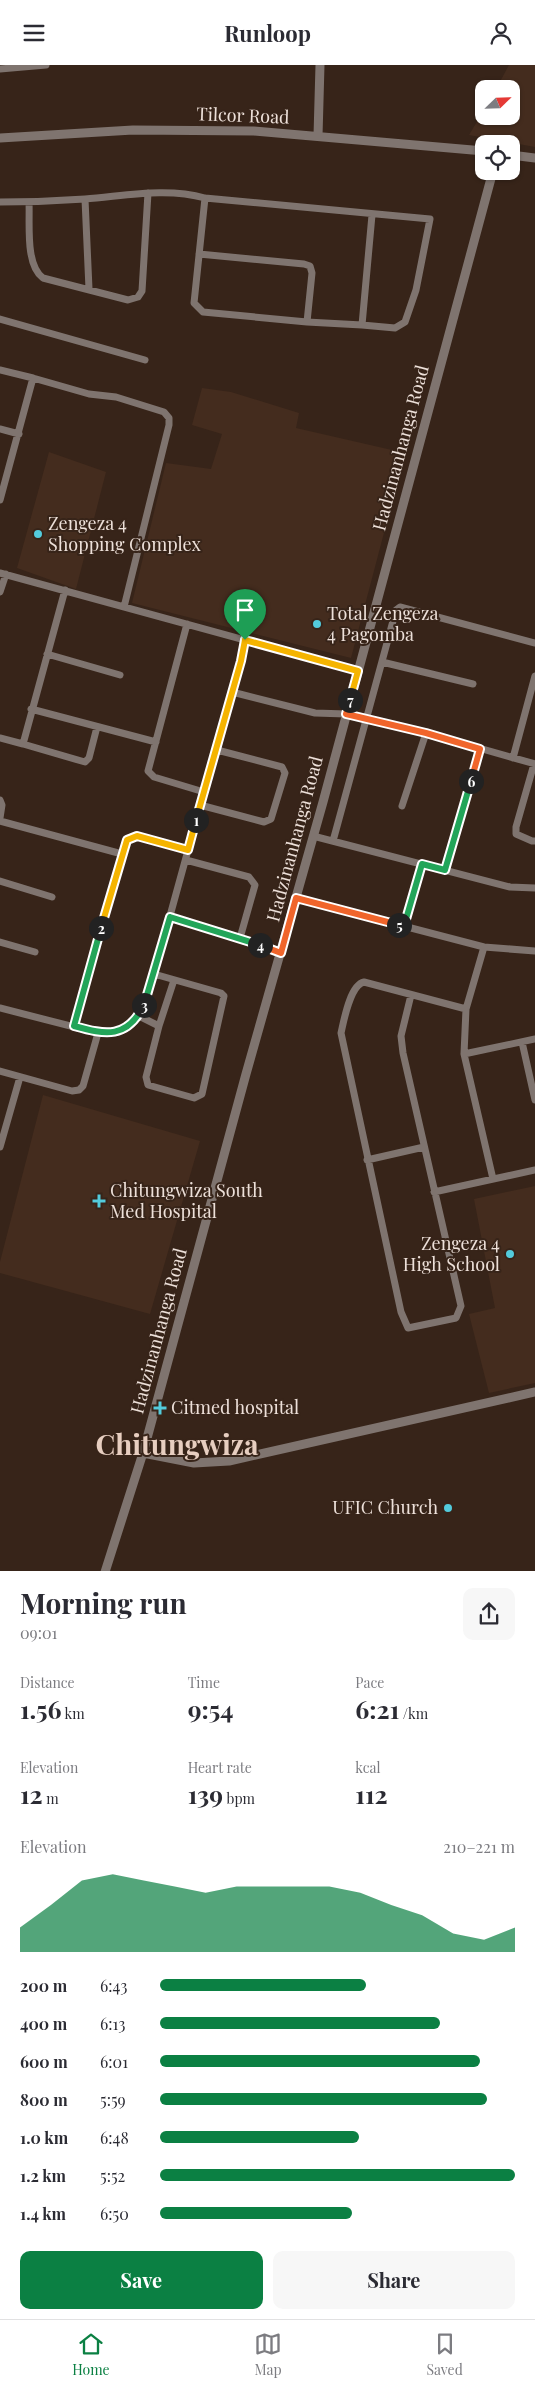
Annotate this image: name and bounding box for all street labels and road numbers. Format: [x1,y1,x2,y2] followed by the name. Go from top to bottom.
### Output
[196,101,291,129] street label: Tilcor Road
[366,362,434,533] street label: Hadzinanhanga Road
[260,753,328,924] street label: Hadzinanhanga Road
[124,1245,192,1416] street label: Hadzinanhanga Road

